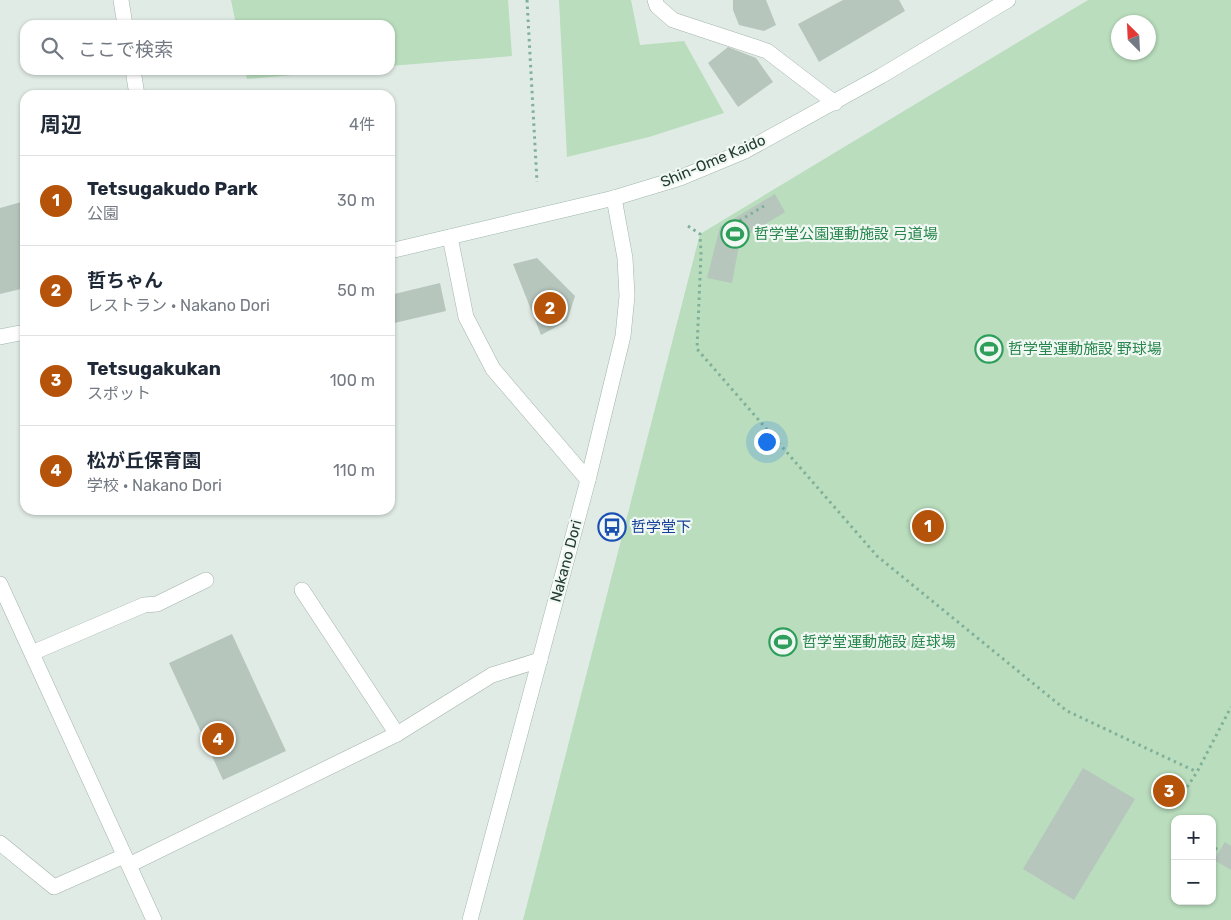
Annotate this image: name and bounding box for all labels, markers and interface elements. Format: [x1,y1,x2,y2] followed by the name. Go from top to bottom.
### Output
[1111,15,1156,60] north arrow
[20,20,395,75] search box
[38,34,66,62] icon: search
[78,38,173,61] text: ここで検索
[40,112,82,137] text: 周辺
[349,115,375,134] text: 4件
[658,131,768,191] street label: Shin-Ome Kaido
[87,177,258,200] text: Tetsugakudo Park
[52,191,60,210] text: 1
[337,191,375,210] text: 30 m
[87,204,119,223] text: 公園
[720,219,750,249] sports icon: 哲学堂公園運動施設 弓道場
[754,225,938,243] place label: 哲学堂公園運動施設 弓道場
[87,269,163,292] text: 哲ちゃん
[51,281,61,300] text: 2
[337,281,375,300] text: 50 m
[534,289,566,327] pin: 2
[87,296,270,315] text: レストラン · Nakano Dori
[974,334,1004,364] sports icon: 哲学堂運動施設 野球場
[1008,340,1162,358] place label: 哲学堂運動施設 野球場
[87,357,221,380] text: Tetsugakukan
[51,371,61,390] text: 3
[330,371,375,390] text: 100 m
[87,384,151,403] text: スポット
[754,429,780,455] your location
[87,449,201,472] text: 松が丘保育園
[51,461,61,480] text: 4
[333,461,375,480] text: 110 m
[87,476,222,495] text: 学校 · Nakano Dori
[912,507,944,545] pin: 1
[597,512,627,542] bus stop icon: 哲学堂下
[546,518,586,604] street label: Nakano Dori
[631,518,691,536] place label: 哲学堂下
[768,627,798,657] sports icon: 哲学堂運動施設 庭球場
[802,633,956,651] place label: 哲学堂運動施設 庭球場
[202,720,234,758] pin: 4
[1153,772,1185,810] pin: 3
[1171,815,1216,905] map controls
[1171,815,1216,860] button: +
[1171,860,1216,905] button: −

